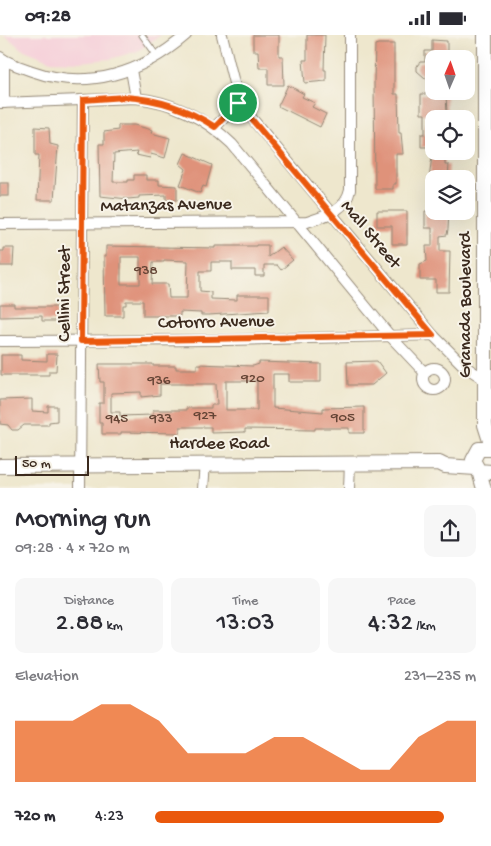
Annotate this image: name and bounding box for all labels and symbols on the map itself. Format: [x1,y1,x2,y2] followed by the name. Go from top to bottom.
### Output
[425,50,475,100] north arrow
[217,82,259,124] pin
[100,194,233,218] street label: Matanzas Avenue
[335,197,406,275] street label: Mall Street
[456,230,477,378] street label: Granada Boulevard
[55,245,76,342] street label: Cellini Street
[133,262,158,280] house number: 938
[158,311,275,335] street label: Cotorro Avenue
[240,370,265,388] house number: 920
[147,372,171,390] house number: 936
[193,407,218,425] house number: 927
[330,409,355,427] house number: 905
[105,410,128,428] house number: 945
[148,410,173,428] house number: 933
[169,434,270,455] street label: Hardee Road
[15,453,89,477] scale bar

